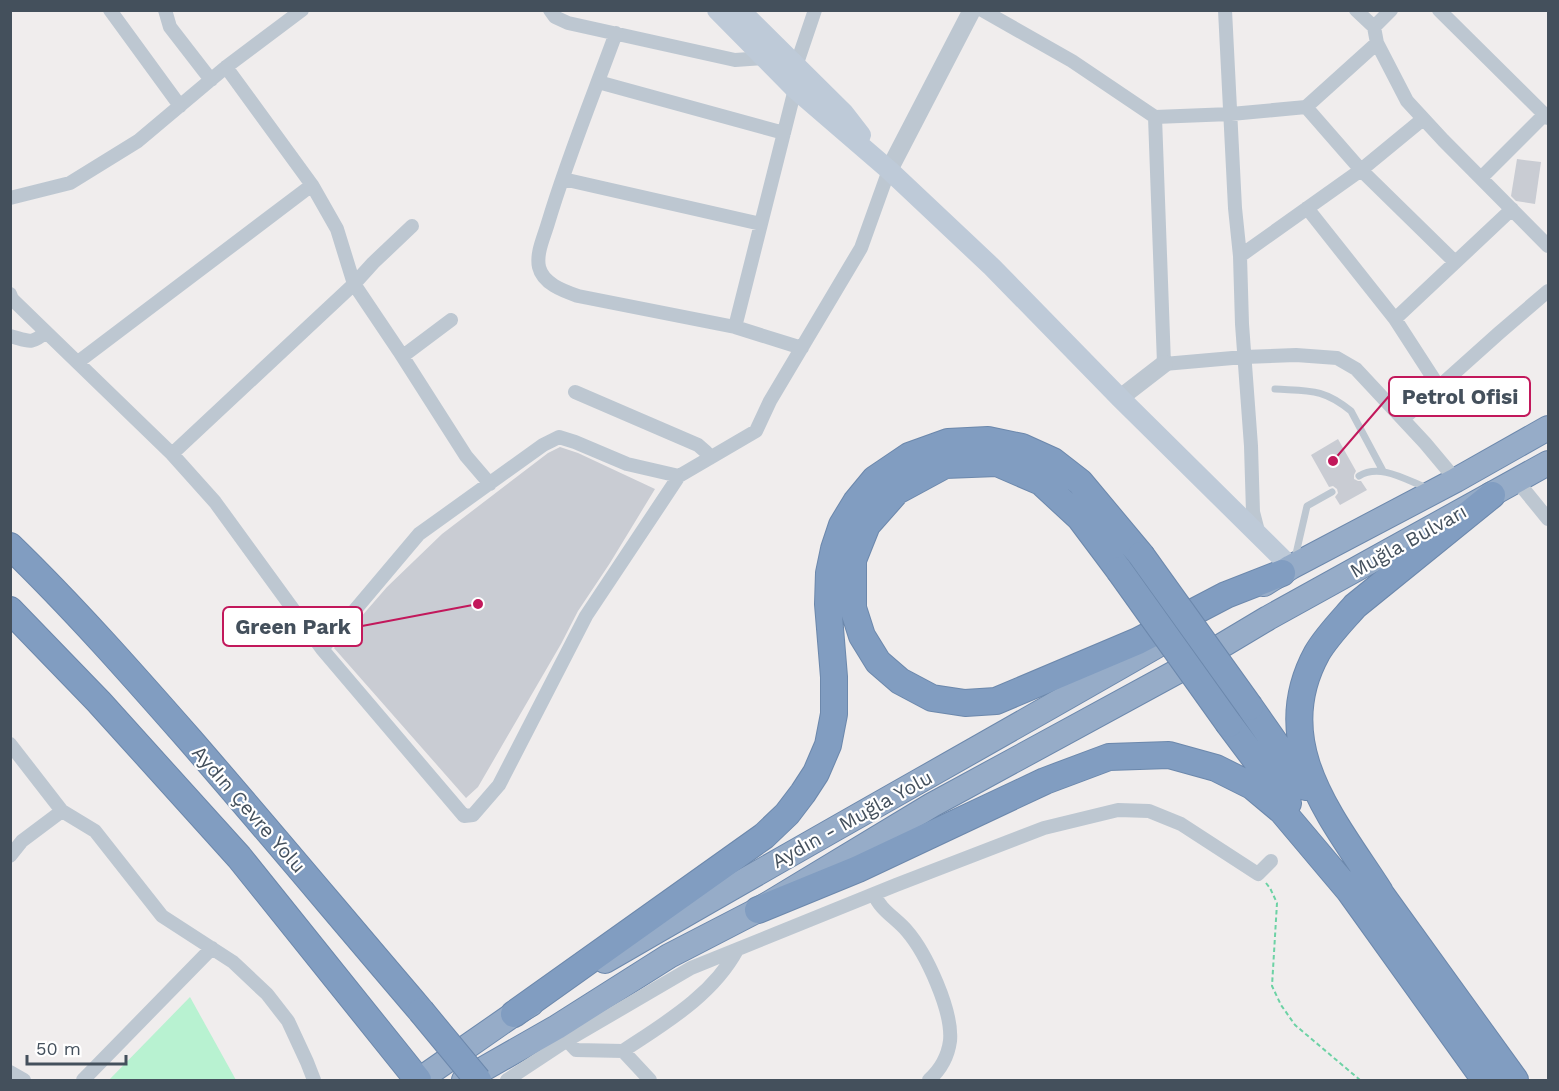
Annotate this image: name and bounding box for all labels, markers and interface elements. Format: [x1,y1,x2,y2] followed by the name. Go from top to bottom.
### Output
[1389,377,1530,416] callout: Petrol Ofisi
[1402,384,1518,409] text: Petrol Ofisi
[1345,499,1471,583] street label: Muğla Bulvarı
[223,607,362,646] callout: Green Park
[235,614,352,639] text: Green Park
[187,740,311,878] street label: Aydın Çevre Yolu
[767,765,937,873] street label: Aydın - Muğla Yolu
[27,1028,126,1066] scale bar
[36,1038,81,1059] text: 50 m

